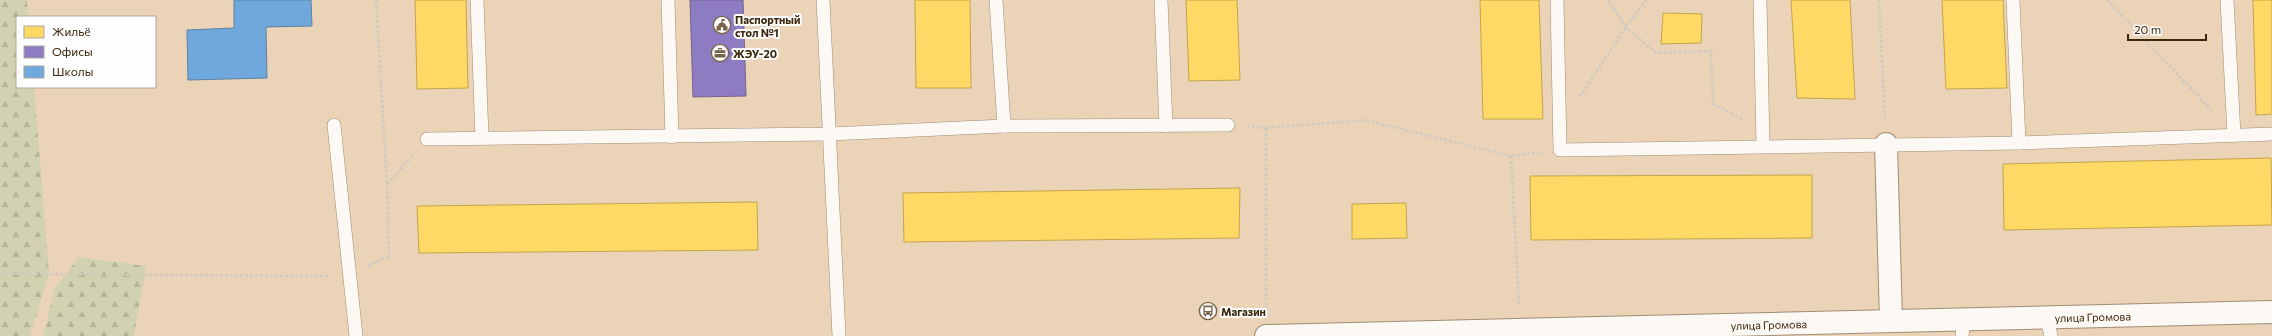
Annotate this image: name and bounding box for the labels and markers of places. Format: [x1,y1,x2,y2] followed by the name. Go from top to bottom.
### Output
[735,13,800,39] place label: Паспортный стол №1
[712,15,732,35] public building icon: Паспортный стол №1
[710,43,730,63] office icon: ЖЭУ-20
[733,47,777,60] place label: ЖЭУ-20
[1198,301,1218,321] bus stop icon: Магазин
[1221,305,1266,318] place label: Магазин

